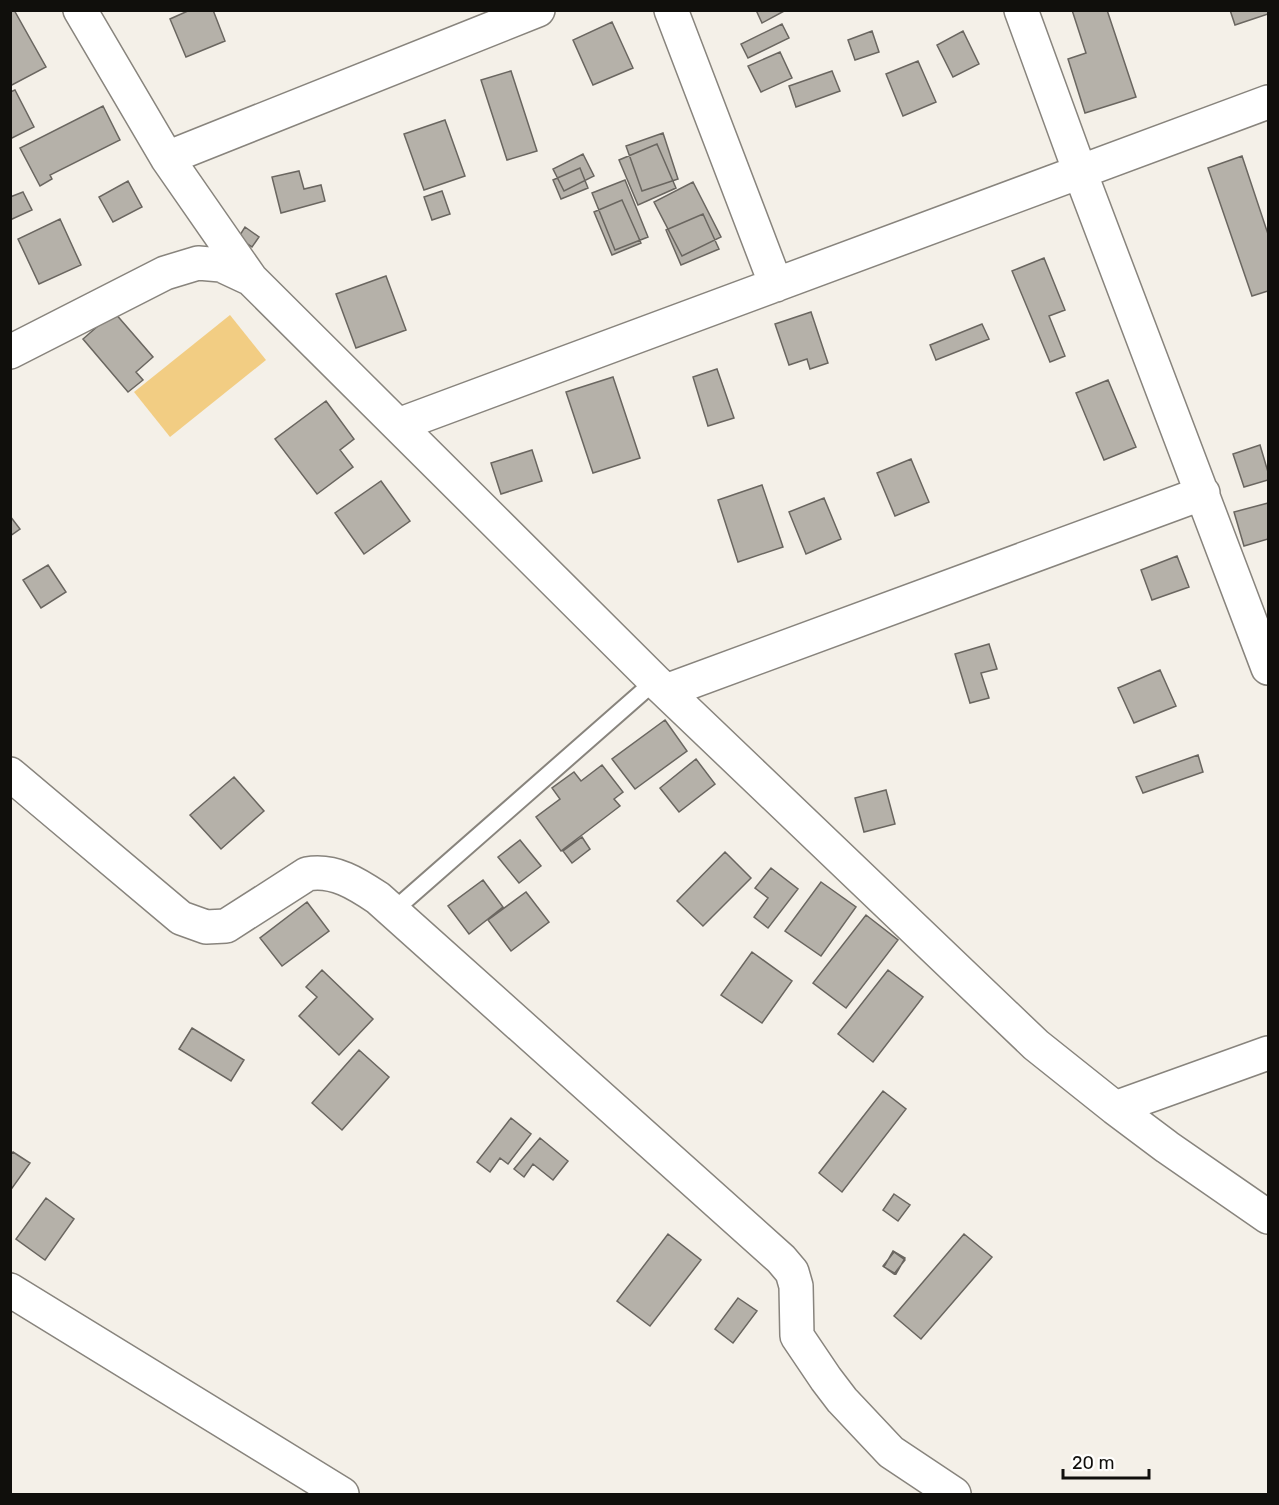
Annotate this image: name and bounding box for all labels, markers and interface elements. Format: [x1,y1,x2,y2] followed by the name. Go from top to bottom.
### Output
[1063,1442,1148,1480] scale bar
[1072,1452,1114,1474] text: 20 m

